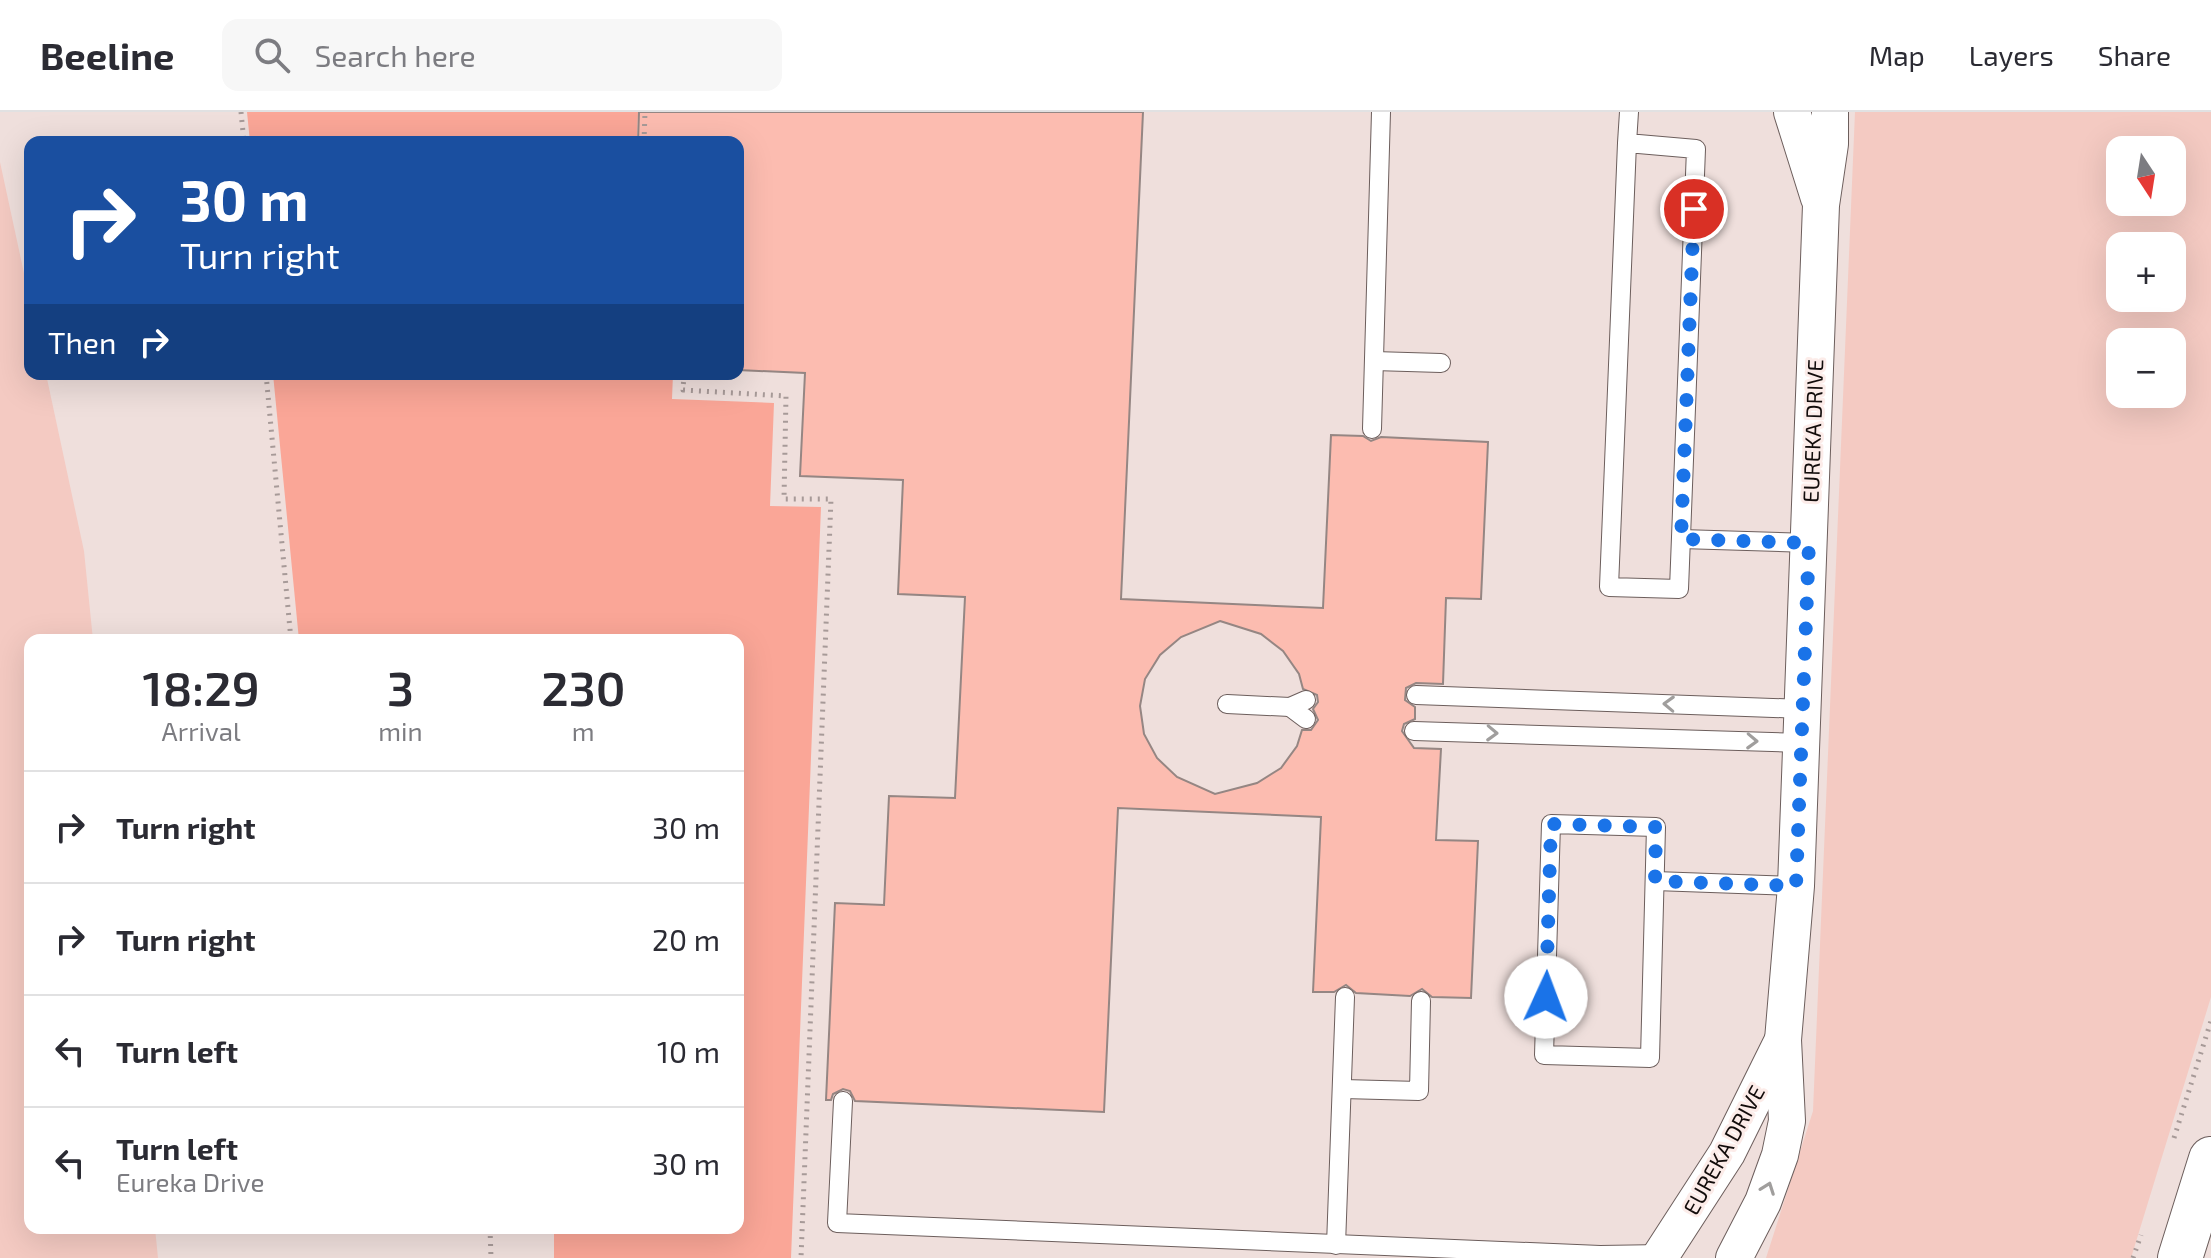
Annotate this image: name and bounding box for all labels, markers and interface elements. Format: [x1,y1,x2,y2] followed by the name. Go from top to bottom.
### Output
[222,19,782,91] search box
[40,32,174,78] text: Beeline
[250,33,294,77] icon: search
[314,37,476,73] text: Search here
[1869,38,1925,72] text: Map
[1969,38,2054,72] text: Layers
[2098,38,2171,72] text: Share
[2106,136,2186,216] north arrow
[2106,136,2186,408] map controls
[180,165,309,232] text: 30 m
[48,168,152,272] icon: right
[1660,175,1728,243] pin
[1672,187,1716,231] icon: arrive
[2106,232,2186,312] button: +
[180,233,340,276] text: Turn right
[132,320,176,364] icon: right
[48,324,116,360] text: Then
[2106,328,2186,408] button: −
[1797,359,1827,503] street label: EUREKA DRIVE
[143,658,260,716] text: 18:29
[387,658,414,716] text: 3
[541,658,625,716] text: 230
[1662,696,1675,713] one-way arrow
[162,715,241,746] text: Arrival
[378,715,423,746] text: min
[572,715,595,746] text: m
[1486,725,1499,742] one-way arrow
[1746,733,1759,750] one-way arrow
[48,805,92,849] icon: right
[116,809,256,845] text: Turn right
[652,809,720,845] text: 30 m
[48,917,92,961] icon: right
[116,921,256,957] text: Turn right
[652,921,720,957] text: 20 m
[1504,955,1588,1039] position arrow
[48,1029,92,1073] icon: left
[116,1033,238,1069] text: Turn left
[657,1033,720,1069] text: 10 m
[1677,1080,1769,1219] street label: EUREKA DRIVE
[116,1130,238,1166] text: Turn left
[48,1141,92,1185] icon: left
[652,1145,720,1181] text: 30 m
[116,1166,264,1197] text: Eureka Drive
[1758,1182,1775,1196] one-way arrow

